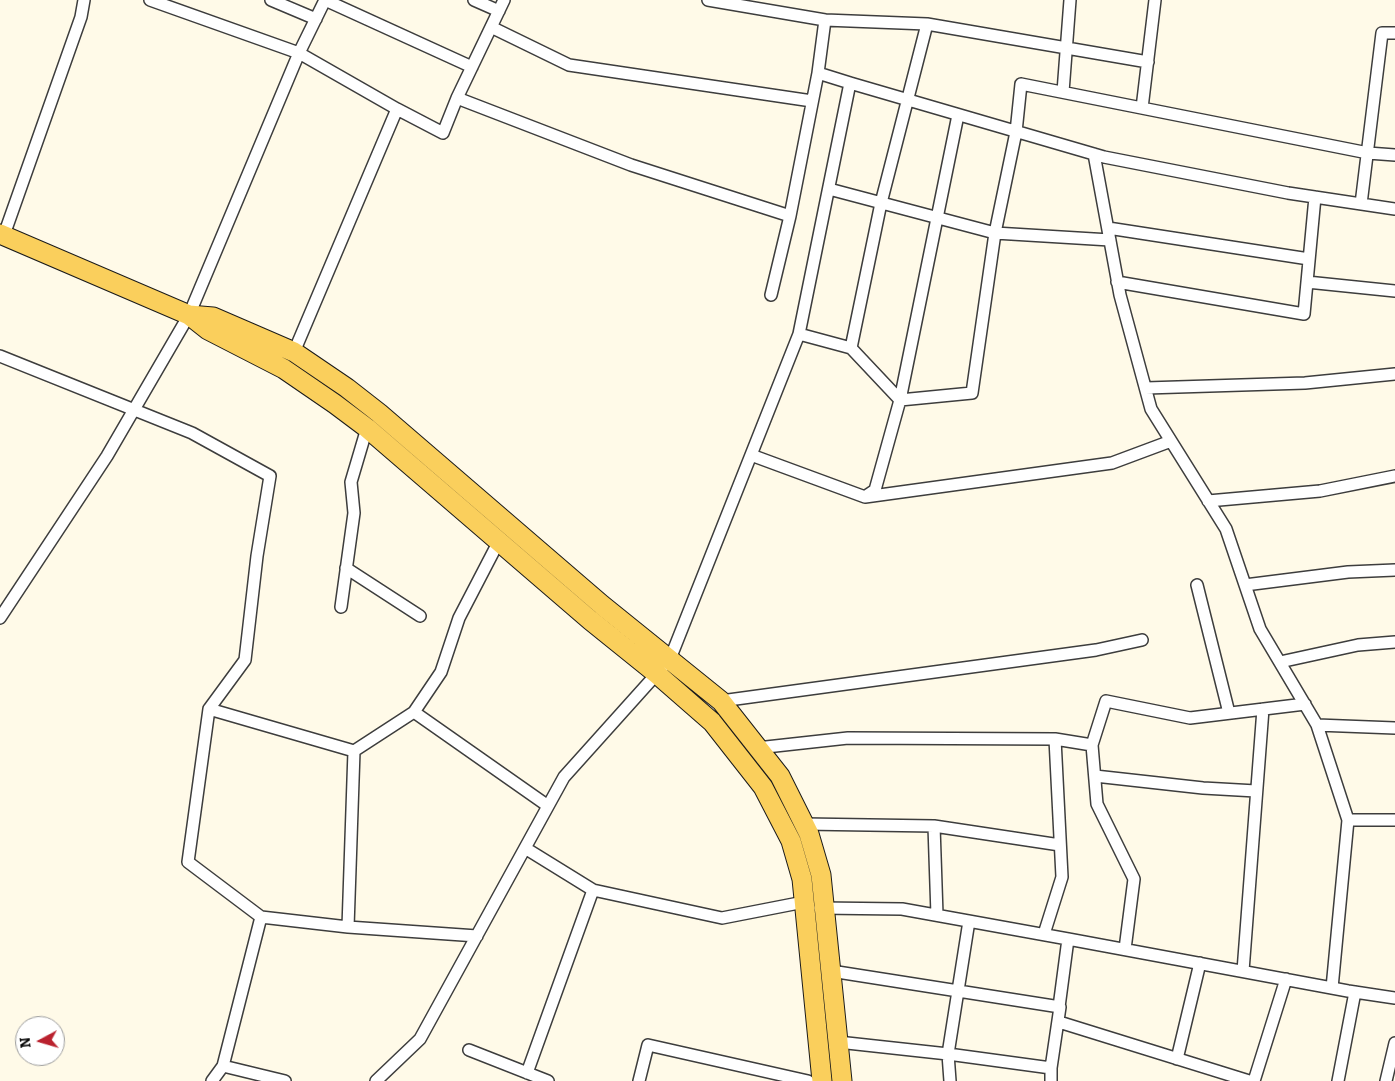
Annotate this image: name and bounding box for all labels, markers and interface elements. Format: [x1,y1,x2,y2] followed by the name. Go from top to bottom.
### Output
[15,1016,65,1066] north arrow
[17,1036,35,1049] text: N

